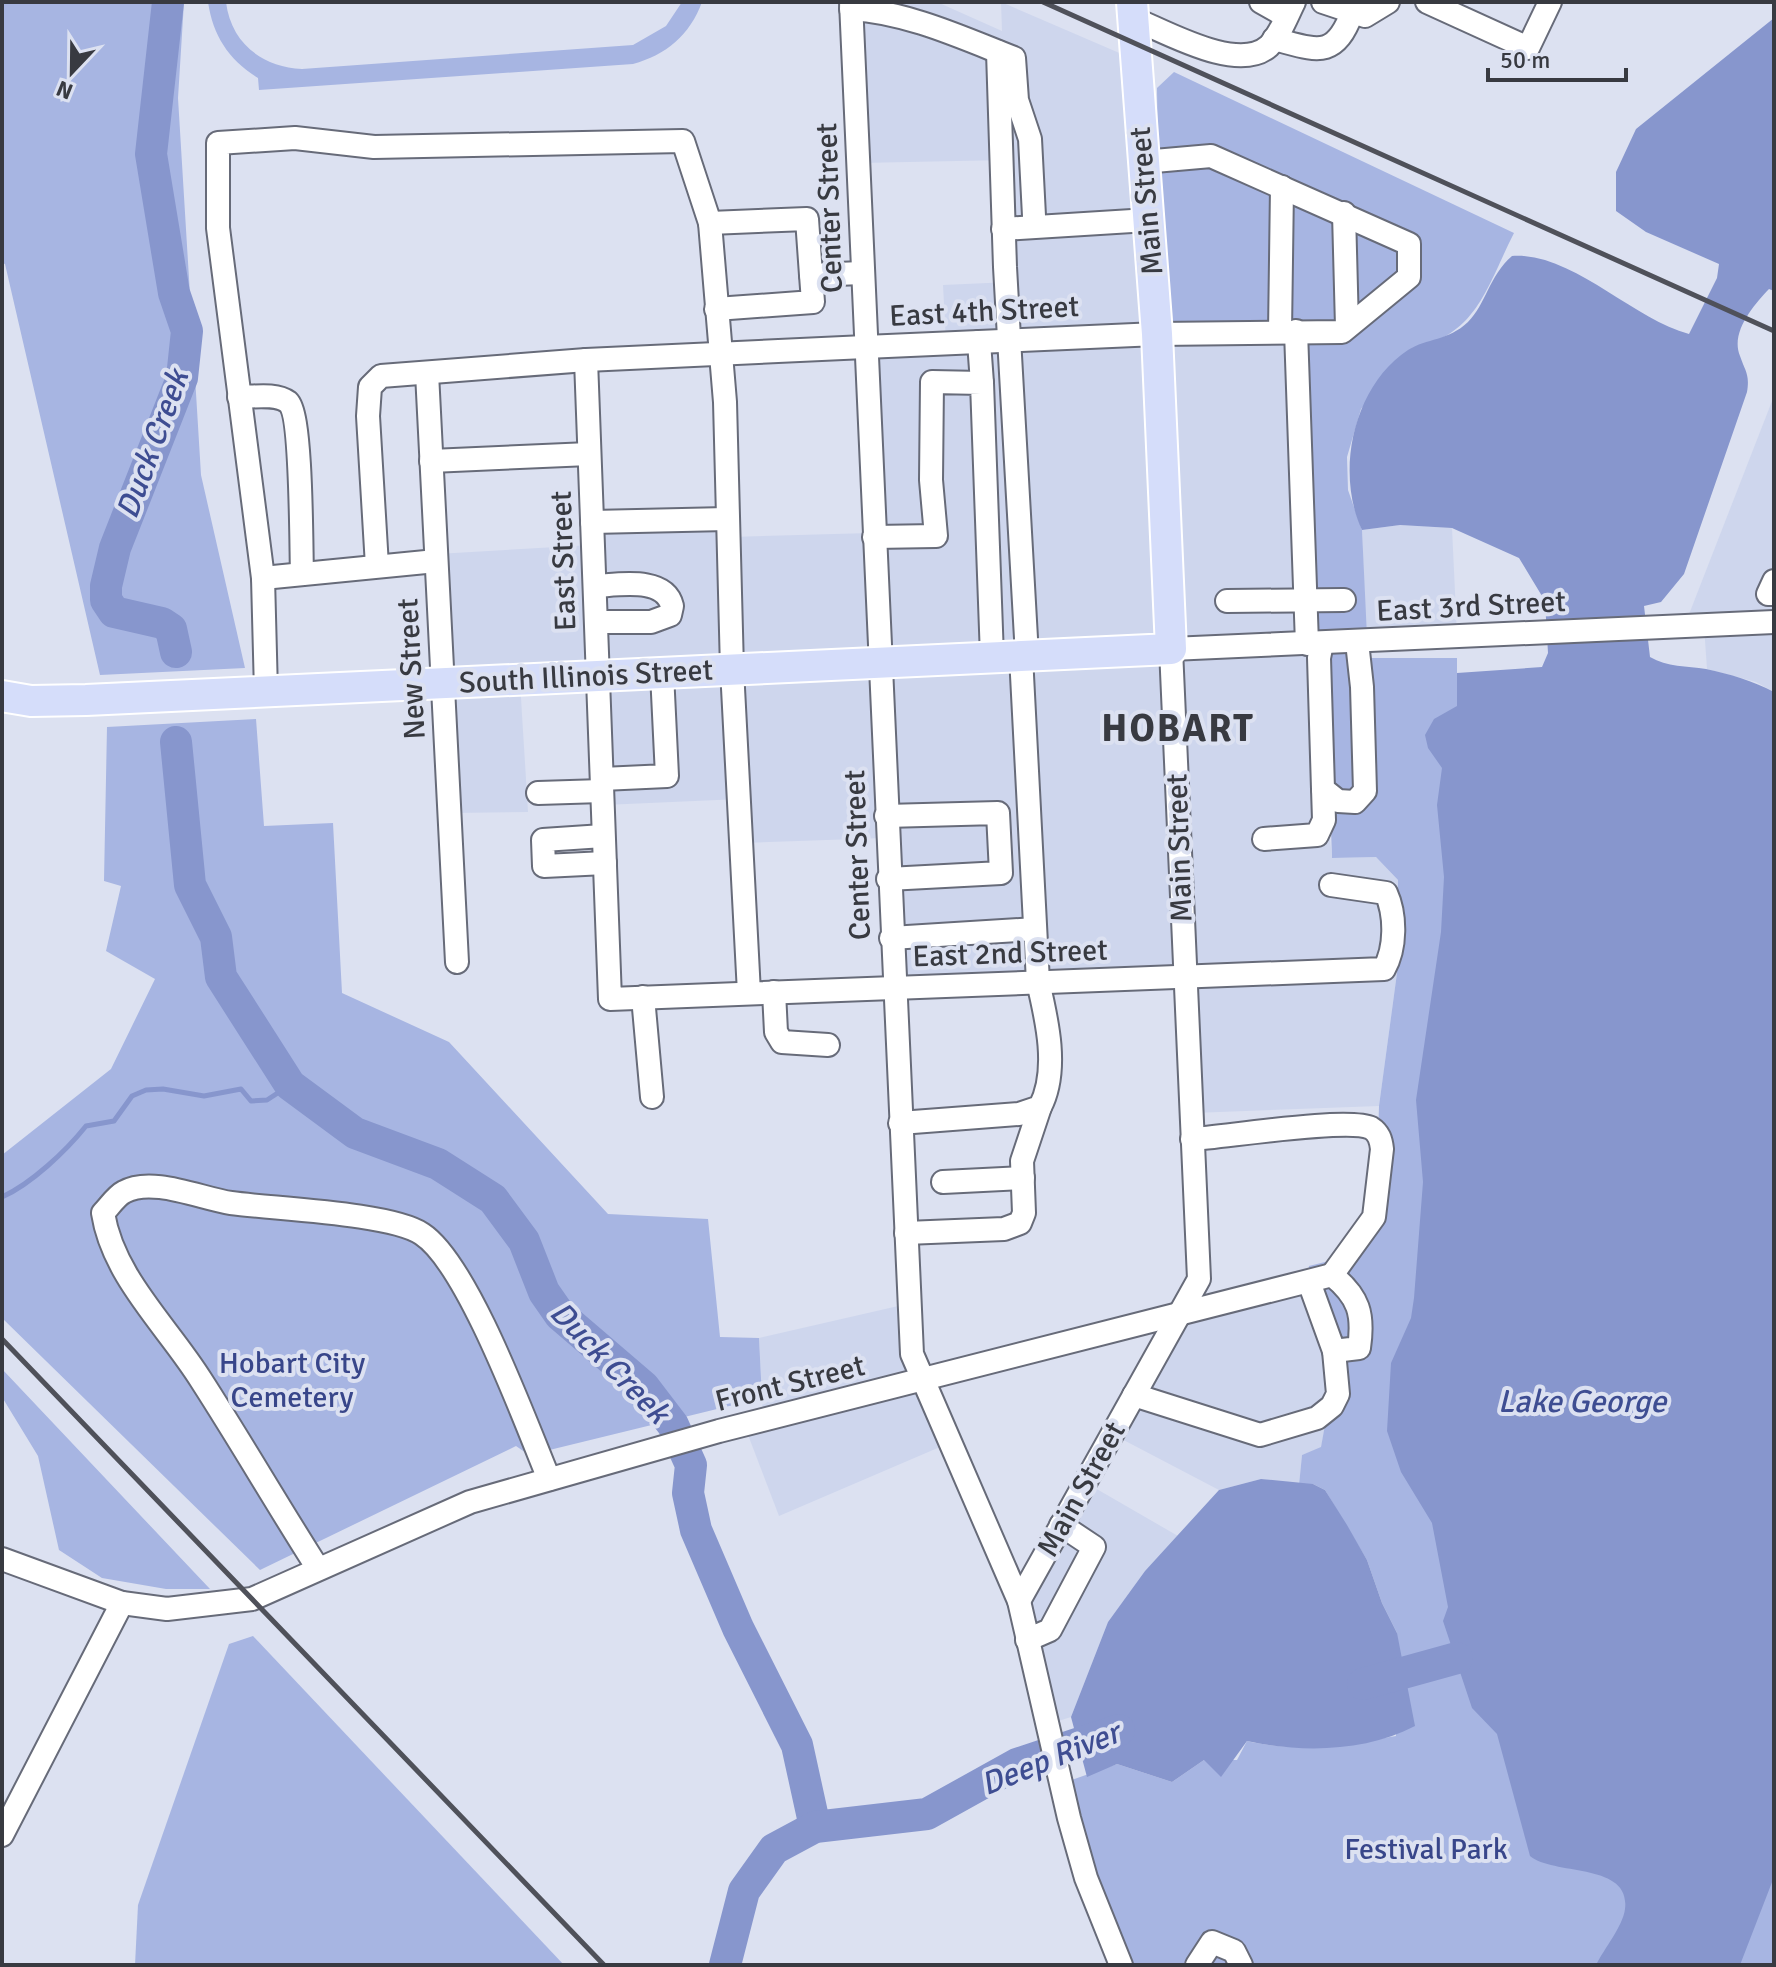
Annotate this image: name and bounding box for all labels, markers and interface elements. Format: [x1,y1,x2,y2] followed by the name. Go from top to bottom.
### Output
[32,32,112,112] north arrow
[1488,32,1626,82] scale bar
[1500,45,1550,75] text: 50 m
[53,75,77,105] text: N
[808,122,851,294] street label: Center Street
[1122,125,1171,277] street label: Main Street
[888,288,1080,335] street label: East 4th Street
[108,362,198,524] water label: Duck Creek
[543,490,584,632] street label: East Street
[1375,583,1567,630] street label: East 3rd Street
[389,597,434,741] street label: New Street
[458,651,714,702] street label: South Illinois Street
[1101,705,1255,752] district label: HOBART
[836,769,879,941] street label: Center Street
[1158,773,1201,923] street label: Main Street
[912,932,1108,975] street label: East 2nd Street
[542,1293,680,1434] water label: Duck Creek
[219,1345,365,1416] park label: Hobart City Cemetery
[712,1347,869,1420] street label: Front Street
[1498,1382,1668,1421] water label: Lake George
[1029,1415,1134,1563] street label: Main Street
[975,1711,1129,1804] water label: Deep River
[1344,1831,1508,1868] park label: Festival Park

